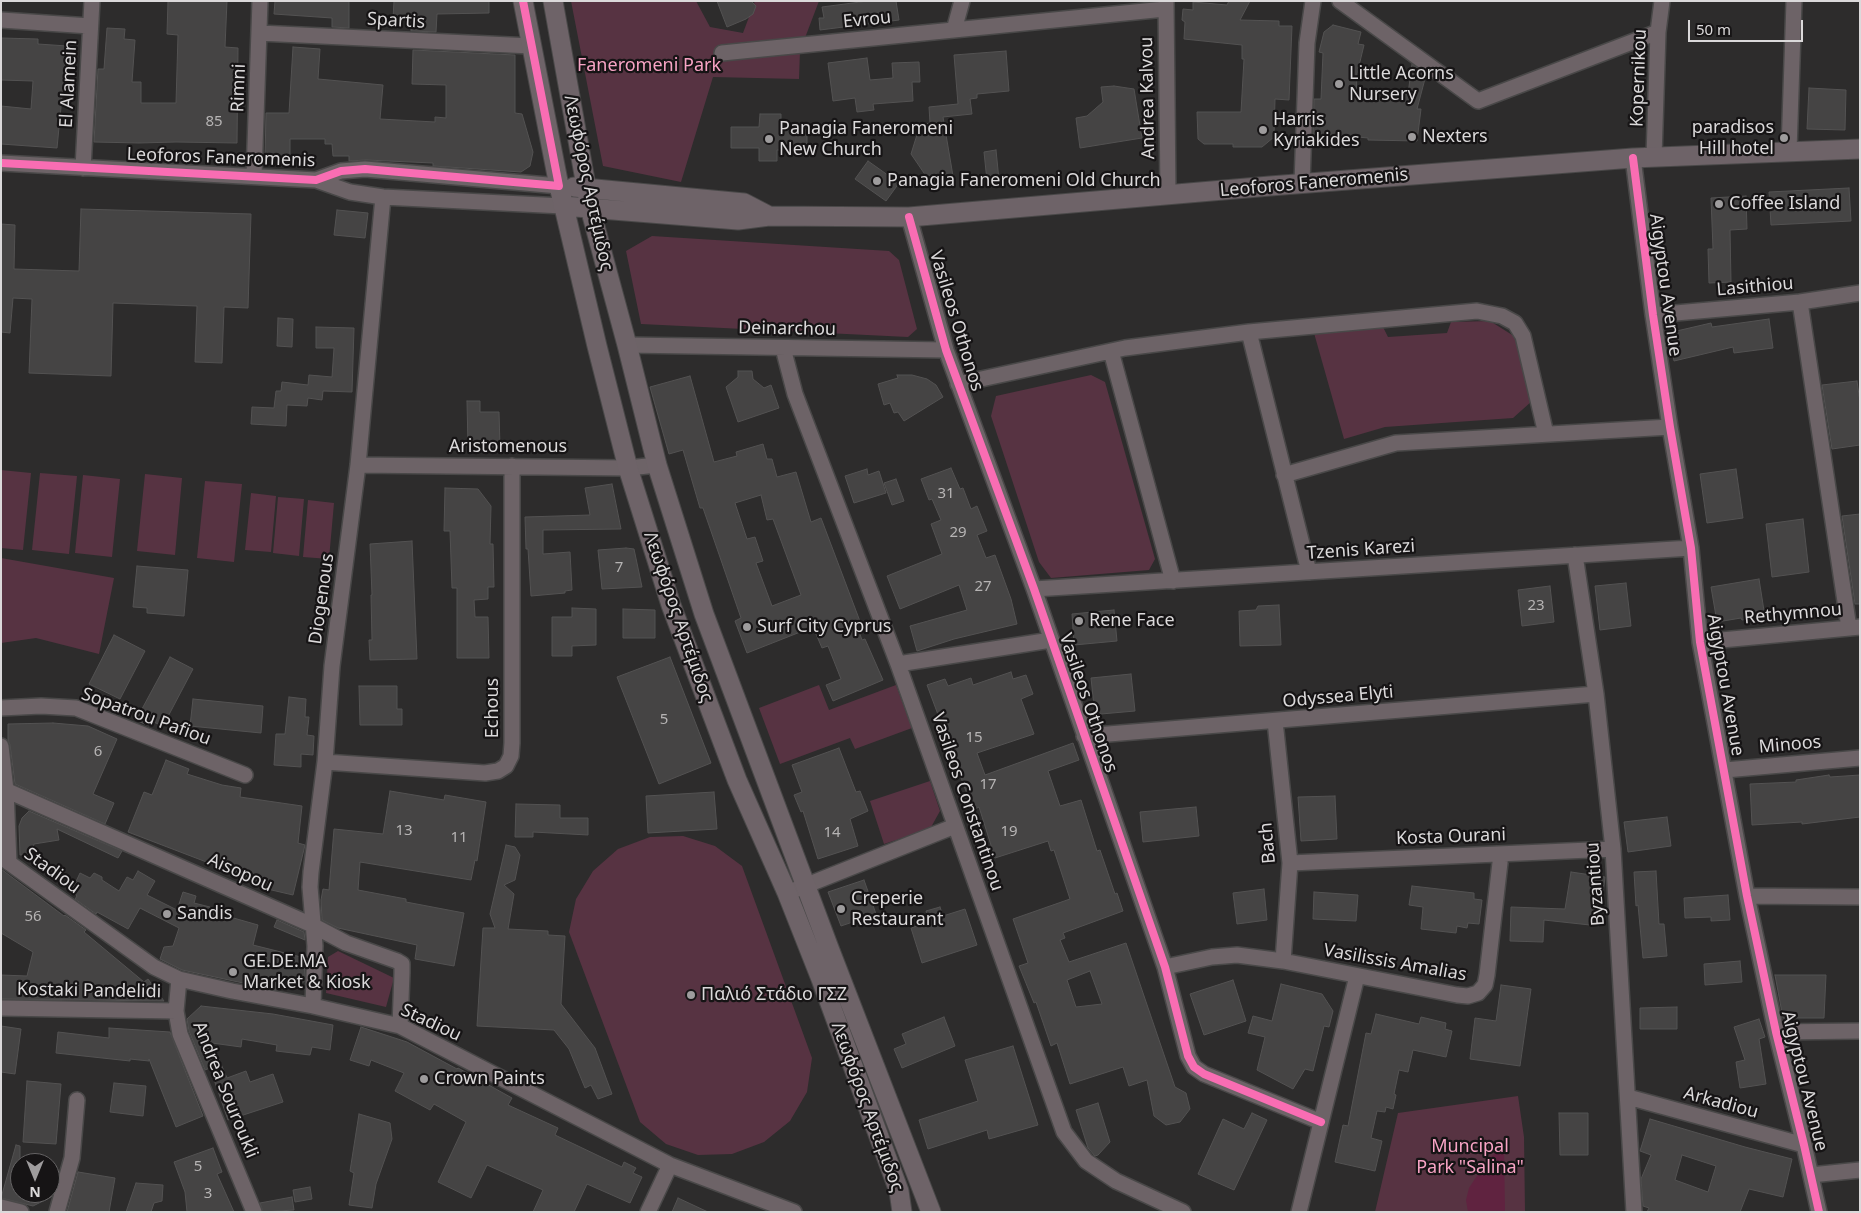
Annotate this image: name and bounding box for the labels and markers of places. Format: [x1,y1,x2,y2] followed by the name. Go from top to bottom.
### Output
[1349,63,1454,106] place label: Little Acorns Nursery
[1333,78,1345,90] marker: Little Acorns Nursery
[1273,109,1360,152] place label: Harris Kyriakides
[1692,117,1774,160] place label: paradisos Hill hotel
[779,118,953,160] place label: Panagia Faneromeni New Church
[1257,124,1269,136] marker: Harris Kyriakides
[1422,126,1488,148] place label: Nexters
[1406,131,1418,143] marker: Nexters
[1778,132,1790,144] marker: paradisos Hill hotel
[763,133,775,145] marker: Panagia Faneromeni New Church
[887,170,1161,192] place label: Panagia Faneromeni Old Church
[871,175,883,187] marker: Panagia Faneromeni Old Church
[1729,193,1840,215] place label: Coffee Island
[1713,198,1725,210] marker: Coffee Island
[1089,610,1175,632] place label: Rene Face
[1073,615,1085,627] marker: Rene Face
[757,616,891,638] place label: Surf City Cyprus
[741,621,753,633] marker: Surf City Cyprus
[851,888,943,931] place label: Creperie Restaurant
[177,903,232,925] place label: Sandis
[835,903,847,915] marker: Creperie Restaurant
[161,908,173,920] marker: Sandis
[243,951,371,994] place label: GE.DE.MA Market & Kiosk
[227,966,239,978] marker: GE.DE.MA Market & Kiosk
[701,984,847,1006] place label: Παλιό Στάδιο ΓΣΖ
[685,989,697,1001] marker: Παλιό Στάδιο ΓΣΖ
[434,1068,545,1090] place label: Crown Paints
[418,1073,430,1085] marker: Crown Paints

